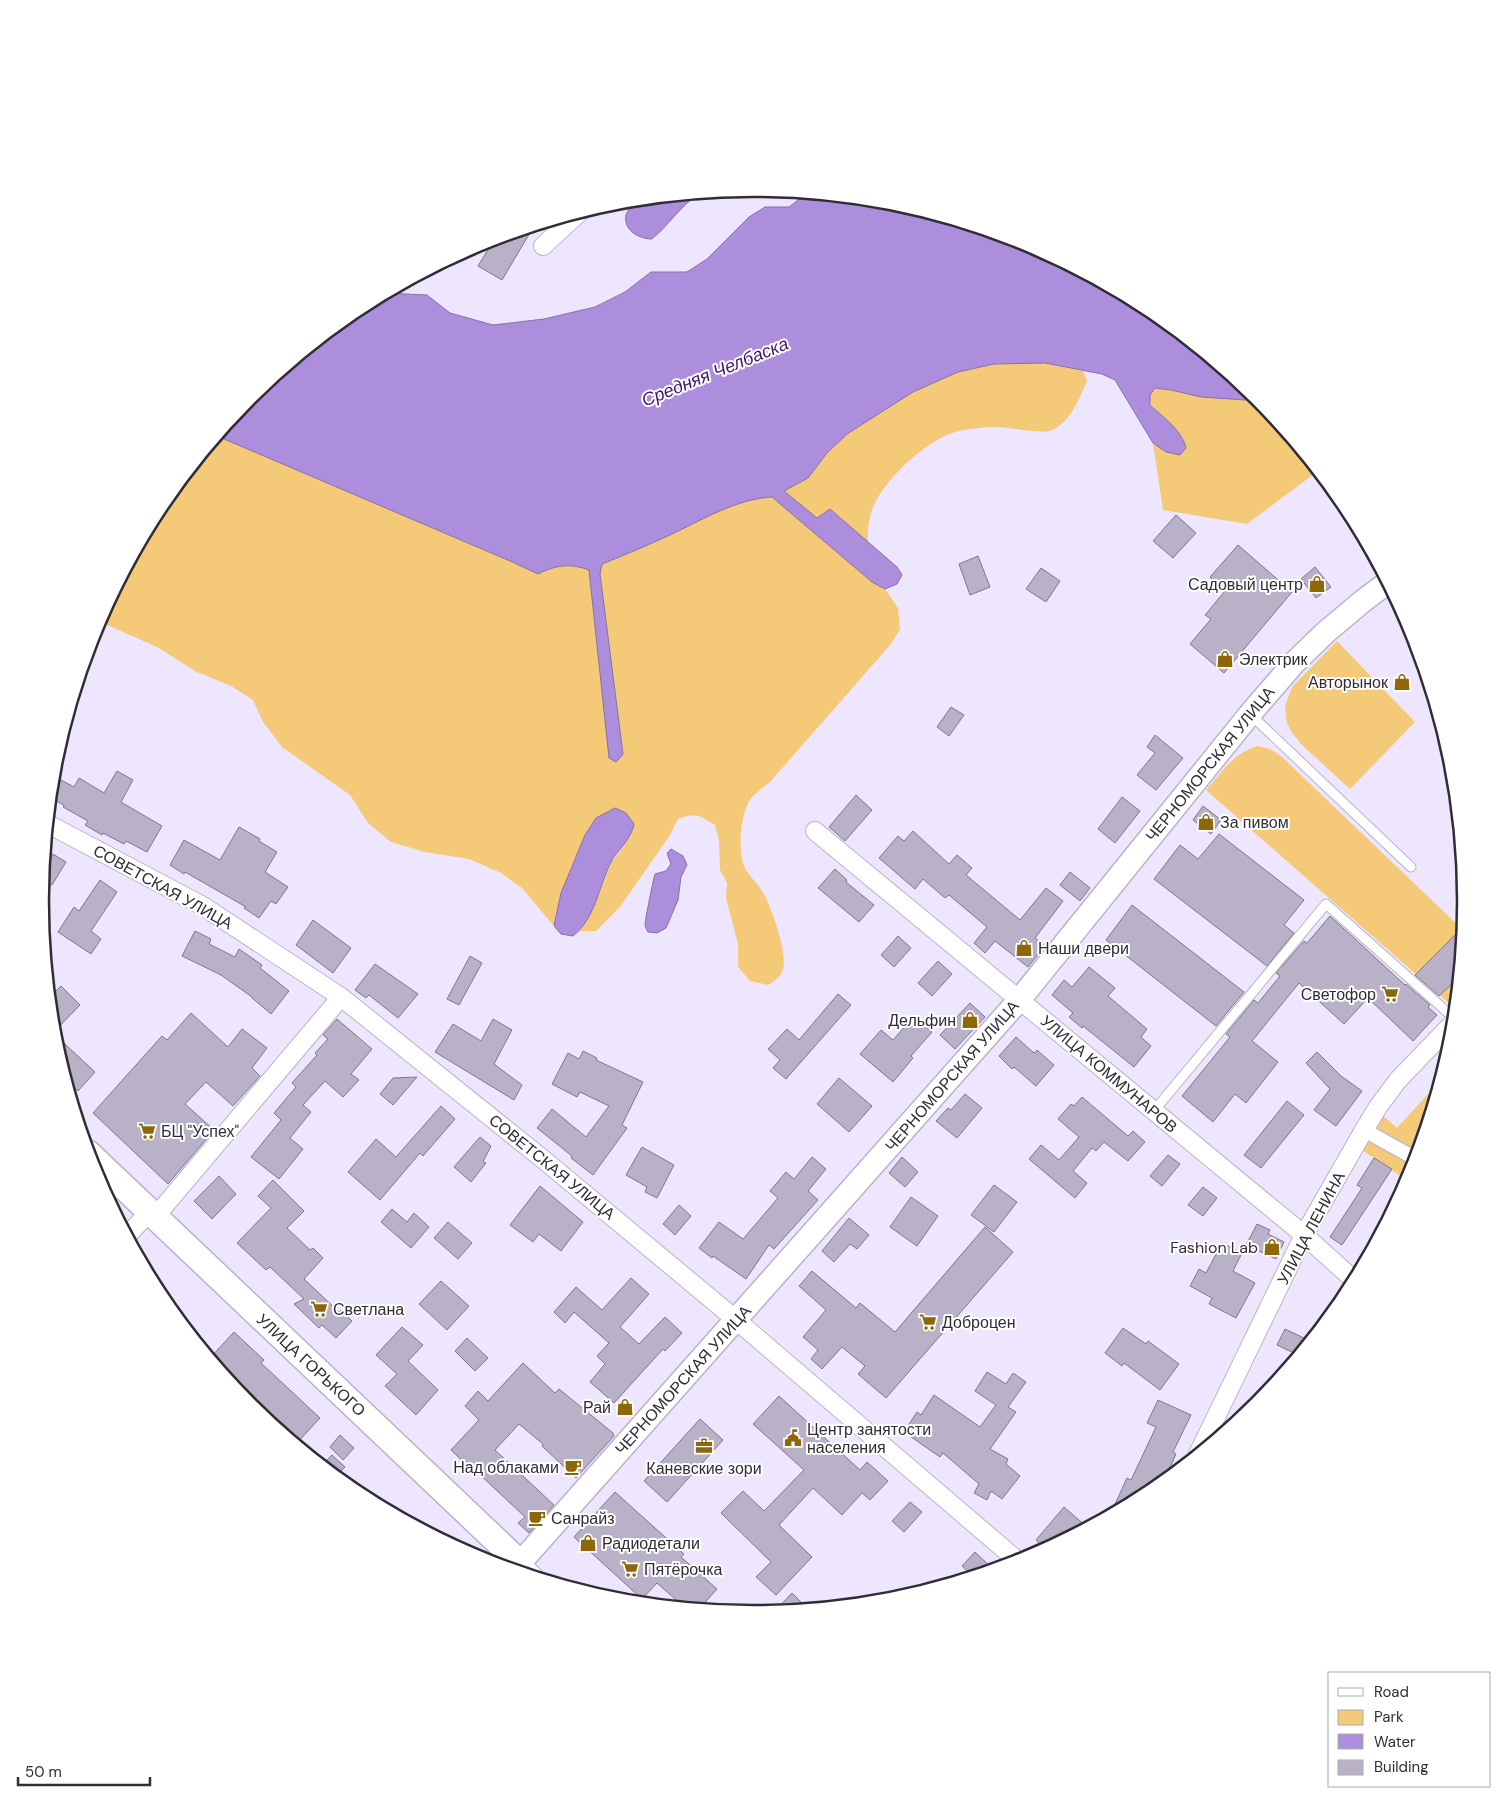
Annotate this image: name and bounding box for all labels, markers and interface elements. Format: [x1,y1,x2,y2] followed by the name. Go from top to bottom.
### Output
[638,332,792,412] water label: Средняя Челбаска
[1188,574,1303,595] place label: Садовый центр
[1307,574,1327,594] shop icon: Садовый центр
[1215,649,1235,669] shop icon: Электрик
[1239,649,1309,670] place label: Электрик
[1308,672,1389,693] place label: Авторынок
[1392,672,1412,692] shop icon: Авторынок
[1141,682,1279,846] street label: ЧЕРНОМОРСКАЯ УЛИЦА
[1196,812,1216,832] shop icon: За пивом
[1220,812,1289,833] place label: За пивом
[90,840,237,934] street label: СОВЕТСКАЯ УЛИЦА
[1014,938,1034,958] shop icon: Наши двери
[1038,938,1129,959] place label: Наши двери
[1301,984,1376,1005] place label: Светофор
[1380,984,1400,1004] supermarket icon: Светофор
[881,996,1024,1156] street label: ЧЕРНОМОРСКАЯ УЛИЦА
[888,1010,956,1031] place label: Дельфин
[960,1010,980,1030] shop icon: Дельфин
[1036,1011,1182,1137] street label: УЛИЦА КОММУНАРОВ
[485,1110,620,1225] street label: СОВЕТСКАЯ УЛИЦА
[137,1121,157,1141] supermarket icon: БЦ "Успех"
[161,1121,240,1142] place label: БЦ "Успех"
[1272,1168,1350,1288] street label: УЛИЦА ЛЕНИНА
[1170,1237,1258,1258] place label: Fashion Lab
[1262,1237,1282,1257] shop icon: Fashion Lab
[309,1299,329,1319] supermarket icon: Светлана
[333,1299,404,1320] place label: Светлана
[610,1301,756,1459] street label: ЧЕРНОМОРСКАЯ УЛИЦА
[252,1309,370,1421] street label: УЛИЦА ГОРЬКОГО
[918,1312,938,1332] supermarket icon: Доброцен
[942,1312,1016,1333] place label: Доброцен
[583,1397,611,1418] place label: Рай
[615,1397,635,1417] shop icon: Рай
[807,1419,931,1458] place label: Центр занятости населения
[783,1428,803,1448] public building icon: Центр занятости населения
[694,1436,714,1456] office icon: Каневские зори
[453,1457,559,1478] place label: Над облаками
[563,1457,583,1477] cafe icon: Над облаками
[646,1458,762,1479] place label: Каневские зори
[527,1508,547,1528] cafe icon: Санрайз
[551,1508,615,1529] place label: Санрайз
[578,1533,598,1553] shop icon: Радиодетали
[602,1533,700,1554] place label: Радиодетали
[620,1559,640,1579] supermarket icon: Пятёрочка
[644,1559,723,1580] place label: Пятёрочка
[1328,1672,1491,1787] legend
[1374,1682,1409,1702] text: Road
[1374,1707,1404,1727] text: Park
[1374,1732,1416,1752] text: Water
[18,1754,150,1786] scale bar
[1374,1757,1429,1777] text: Building
[25,1762,62,1782] text: 50 m

